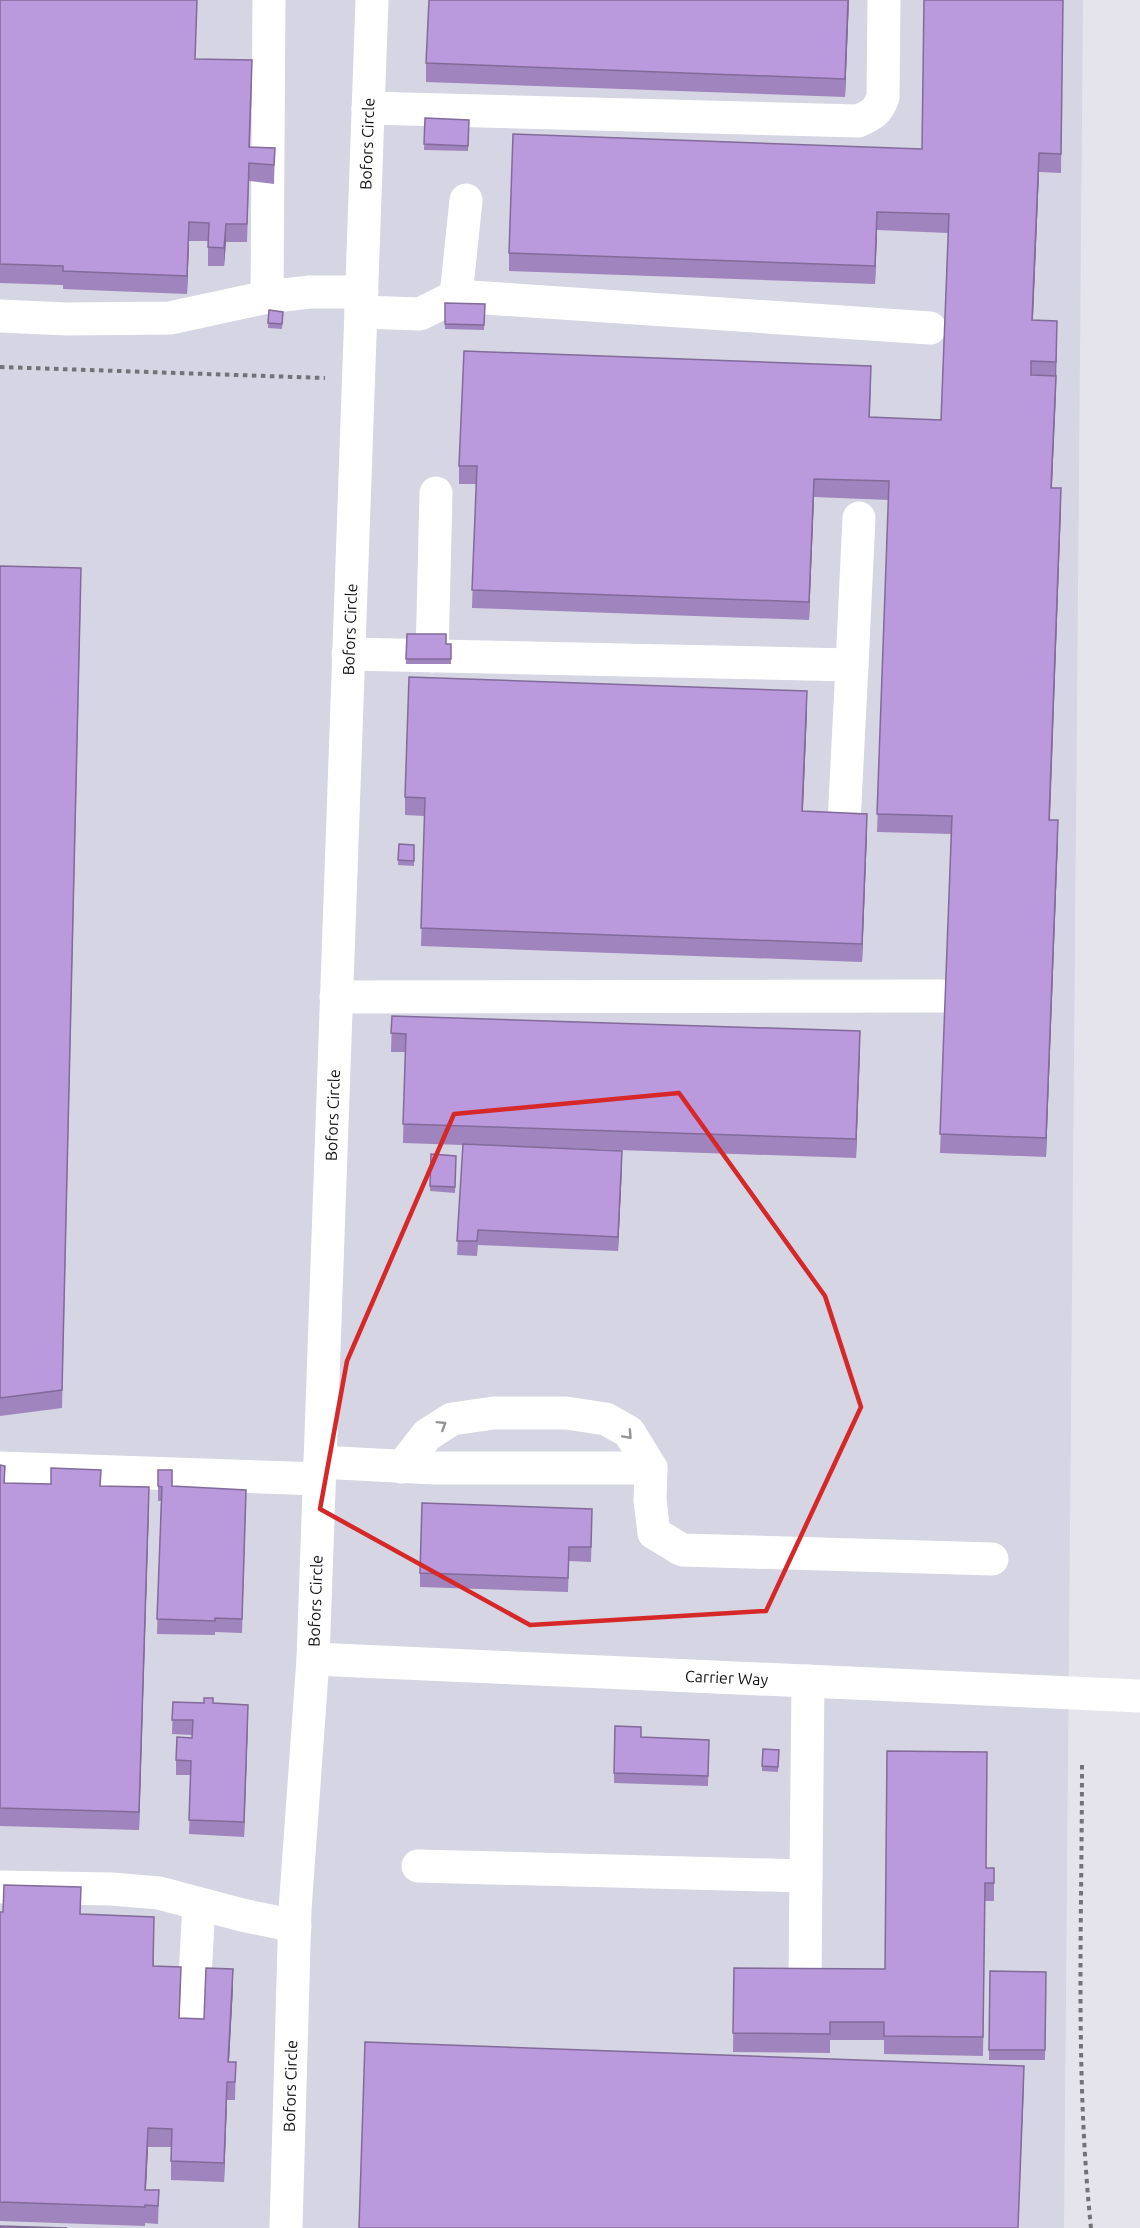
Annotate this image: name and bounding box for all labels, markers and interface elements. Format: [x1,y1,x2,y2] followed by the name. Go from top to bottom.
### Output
[356,97,378,190] street label: Bofors Circle
[339,583,360,676] street label: Bofors Circle
[322,1069,343,1161] street label: Bofors Circle
[436,1421,446,1433] one-way arrow
[621,1428,632,1438] one-way arrow
[304,1555,326,1647] street label: Bofors Circle
[685,1667,769,1688] street label: Carrier Way
[280,2040,300,2132] street label: Bofors Circle

